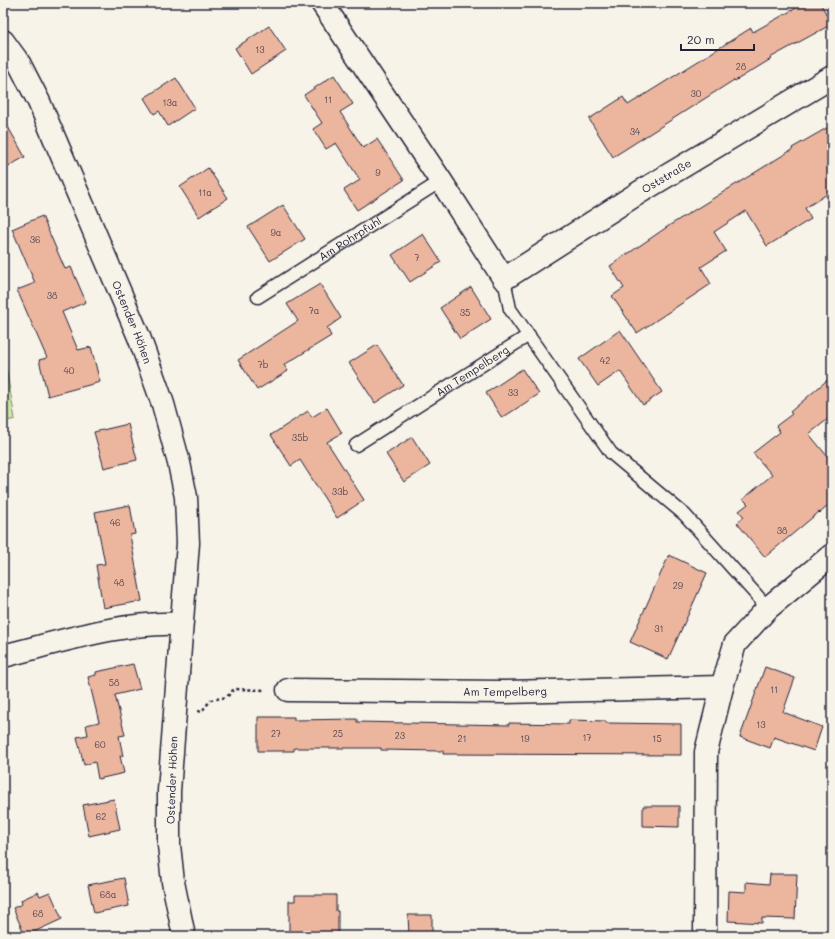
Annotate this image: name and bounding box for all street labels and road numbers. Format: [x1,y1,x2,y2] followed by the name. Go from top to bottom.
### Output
[639,155,694,196] street label: Oststraße
[316,213,384,264] street label: Am Rohrpfuhl
[109,278,156,365] street label: Ostender Höhen
[433,342,512,399] street label: Am Tempelberg
[463,683,547,699] street label: Am Tempelberg
[162,736,181,824] street label: Ostender Höhen

